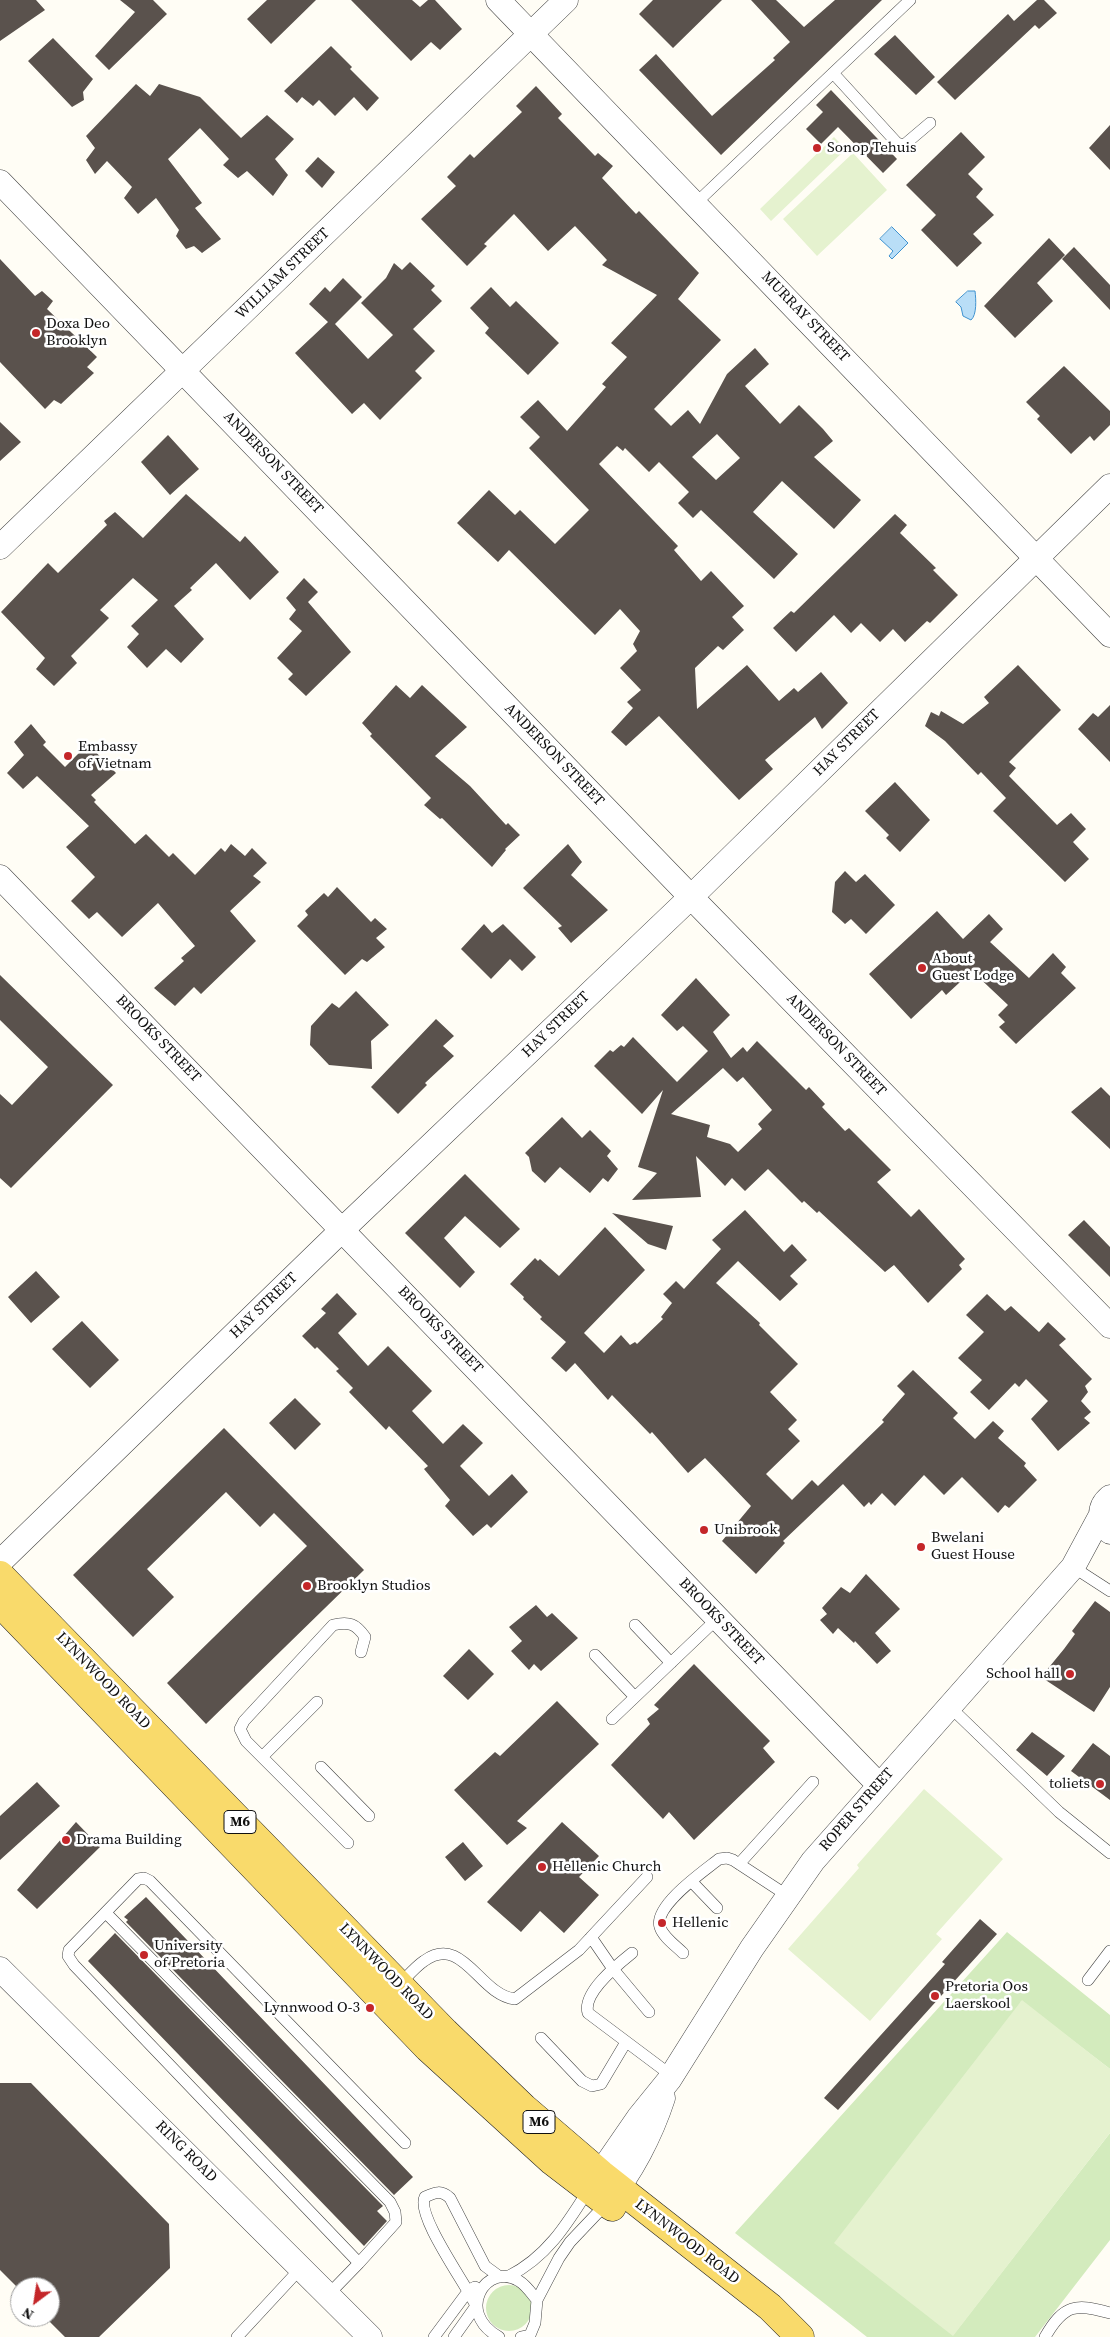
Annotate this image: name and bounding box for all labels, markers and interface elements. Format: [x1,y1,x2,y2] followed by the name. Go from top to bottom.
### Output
[827,139,917,157] place label: Sonop Tehuis
[811,142,823,154] marker: Sonop Tehuis
[232,225,334,323] street label: WILLIAM STREET
[757,268,853,366] street label: MURRAY STREET
[46,315,110,350] place label: Doxa Deo Brooklyn
[30,327,42,339] marker: Doxa Deo Brooklyn
[219,408,327,518] street label: ANDERSON STREET
[500,700,608,810] street label: ANDERSON STREET
[810,706,884,780] street label: HAY STREET
[78,738,152,773] place label: Embassy of Vietnam
[62,750,74,762] marker: Embassy of Vietnam
[932,950,1014,985] place label: About Guest Lodge
[916,962,928,974] marker: About Guest Lodge
[518,988,594,1062] street label: HAY STREET
[782,990,890,1100] street label: ANDERSON STREET
[112,992,204,1086] street label: BROOKS STREET
[226,1269,302,1343] street label: HAY STREET
[394,1283,486,1377] street label: BROOKS STREET
[714,1521,777,1539] place label: Unibrook
[698,1524,710,1536] marker: Unibrook
[931,1529,1015,1564] place label: Bwelani Guest House
[915,1541,927,1553] marker: Bwelani Guest House
[675,1575,767,1669] street label: BROOKS STREET
[317,1577,430,1595] place label: Brooklyn Studios
[301,1580,313,1592] marker: Brooklyn Studios
[52,1629,154,1733] street label: LYNNWOOD ROAD
[986,1665,1060,1683] place label: School hall
[1064,1668,1076,1680] marker: School hall
[816,1765,898,1855] street label: ROPER STREET
[1049,1775,1090,1793] place label: toliets
[1094,1778,1106,1790] marker: toliets
[224,1810,256,1834] road number: M6
[76,1831,182,1849] place label: Drama Building
[60,1834,72,1846] marker: Drama Building
[552,1858,661,1876] place label: Hellenic Church
[536,1861,548,1873] marker: Hellenic Church
[672,1914,728,1932] place label: Hellenic
[656,1917,668,1929] marker: Hellenic
[335,1920,437,2024] street label: LYNNWOOD ROAD
[154,1937,225,1972] place label: University of Pretoria
[138,1949,150,1961] marker: University of Pretoria
[945,1978,1028,2013] place label: Pretoria Oos Laerskool
[929,1990,941,2002] marker: Pretoria Oos Laerskool
[264,1999,360,2017] place label: Lynnwood O-3
[364,2002,376,2014] marker: Lynnwood O-3
[523,2110,555,2134] road number: M6
[151,2117,221,2187] street label: RING ROAD
[631,2196,743,2288] street label: LYNNWOOD ROAD
[10,2277,60,2327] north arrow
[18,2303,37,2325] text: N

